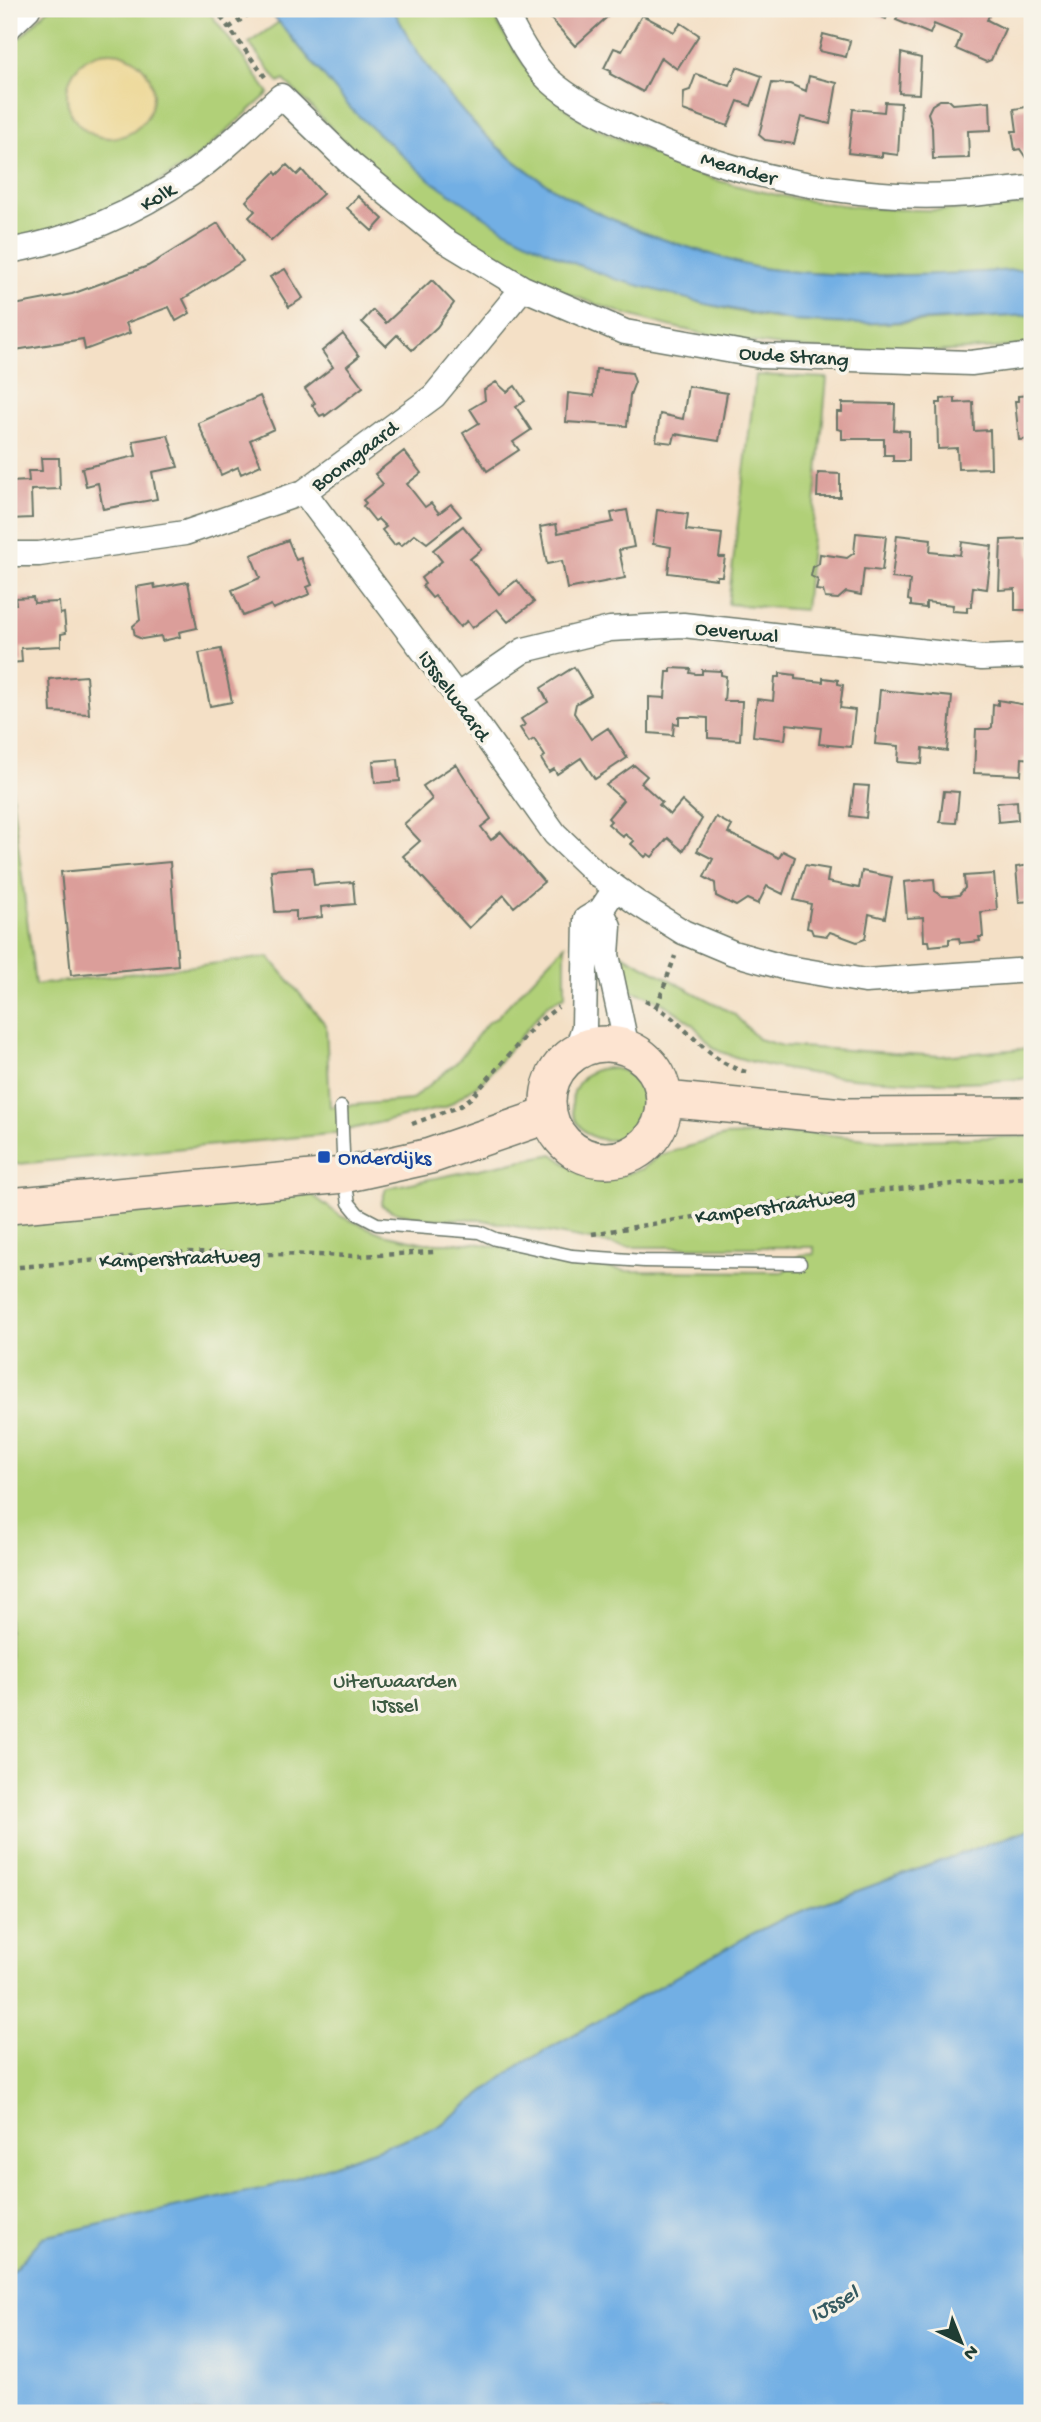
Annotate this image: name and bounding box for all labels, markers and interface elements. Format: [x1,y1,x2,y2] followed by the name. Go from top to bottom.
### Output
[697,148,780,194] street label: Meander
[137,177,183,219] street label: Kolk
[738,342,850,375] street label: Oude Strang
[307,416,406,499] street label: Boomgaard
[694,618,780,651] street label: Oeverwal
[411,647,495,749] street label: IJsselwaard
[338,1148,433,1173] place label: Onderdijks
[316,1149,332,1165] marker: Onderdijks
[694,1185,857,1232] street label: Kamperstraatweg
[99,1245,261,1276] street label: Kamperstraatweg
[333,1671,457,1720] park label: Uiterwaarden IJssel
[806,2280,865,2329] water label: IJssel
[926,2306,996,2376] north arrow
[958,2339,983,2365] text: N

